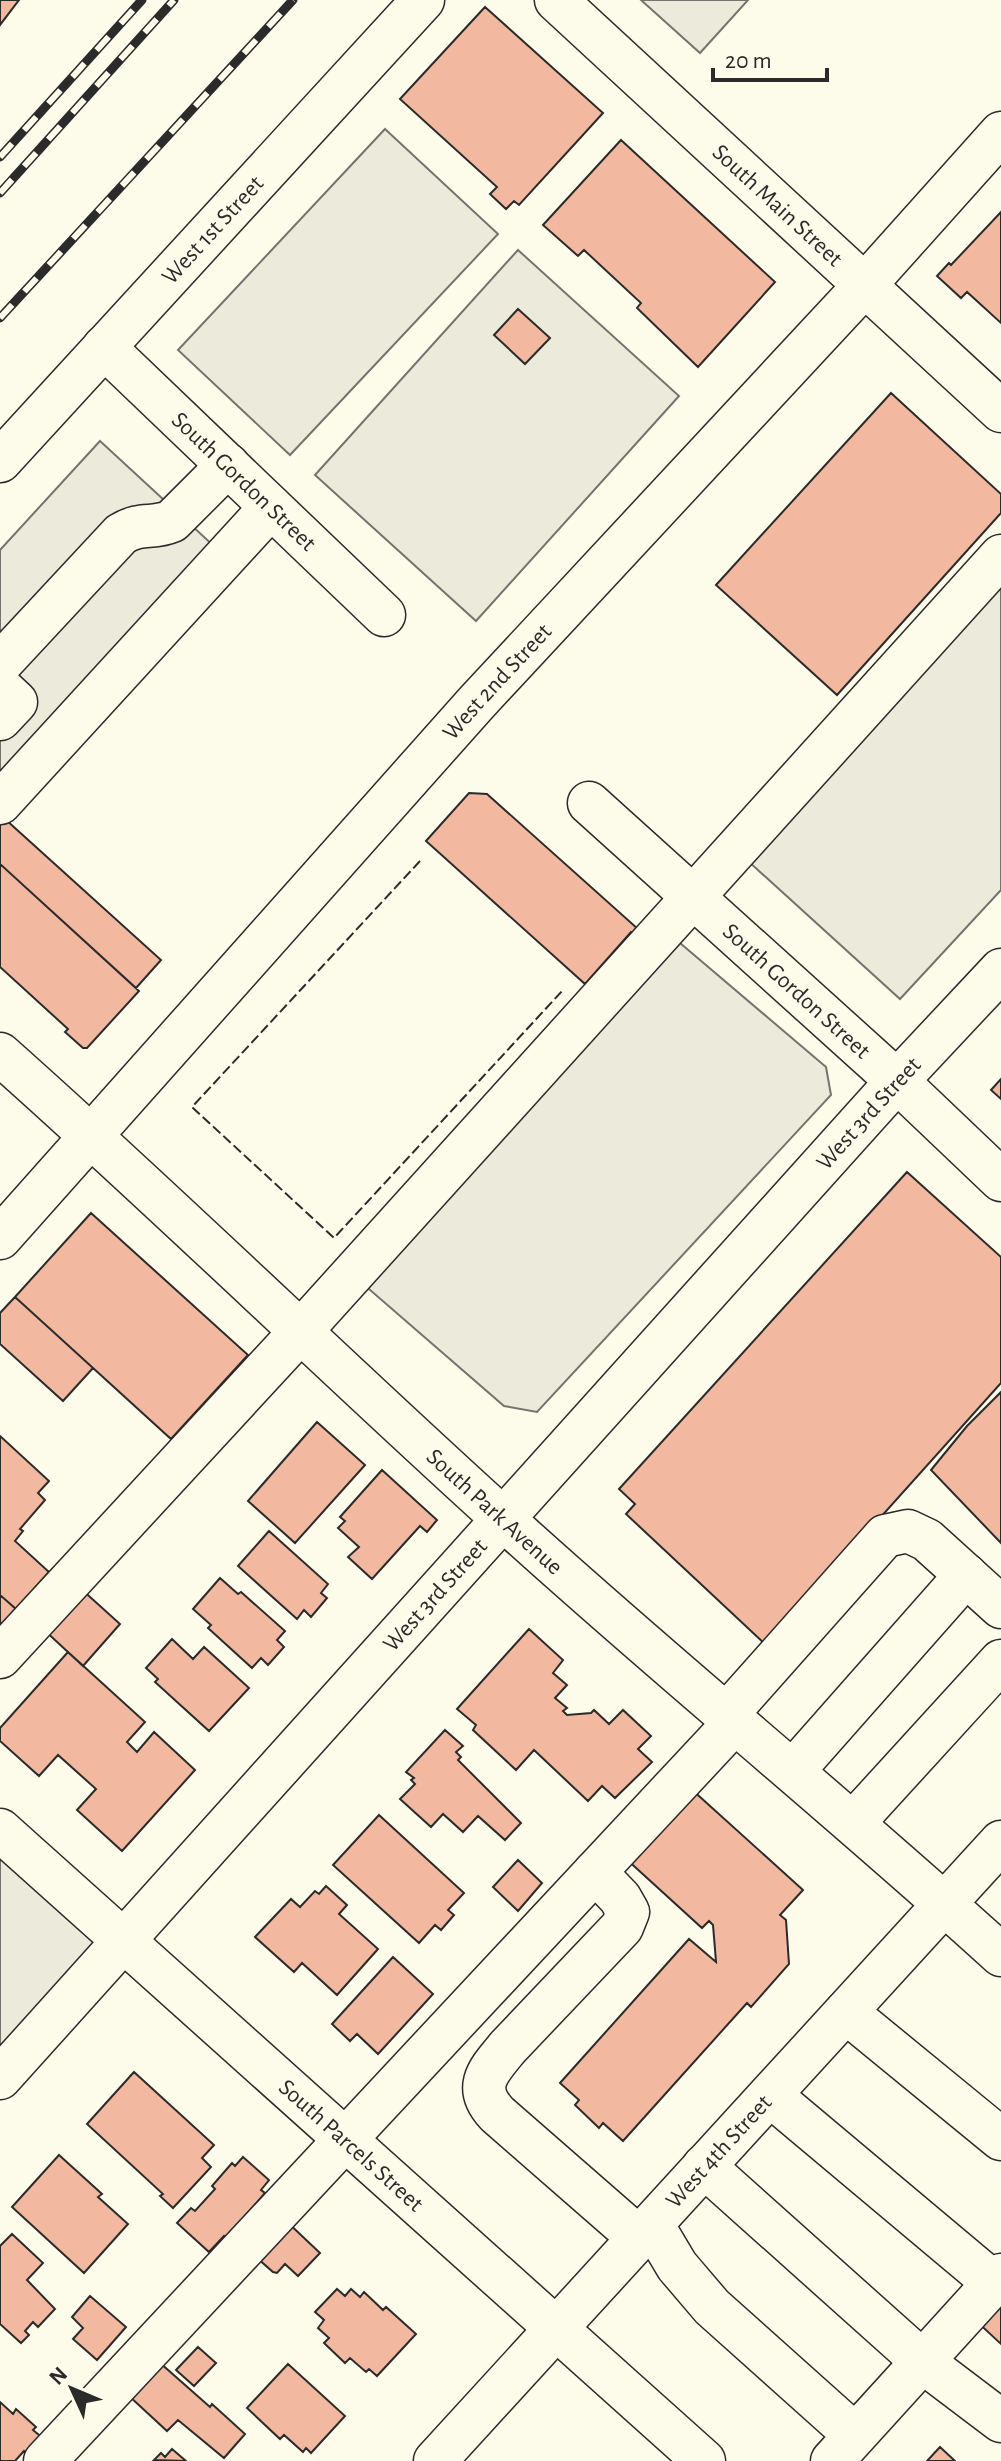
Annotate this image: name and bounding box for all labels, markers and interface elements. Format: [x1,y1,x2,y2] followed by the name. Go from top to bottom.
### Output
[713,32,827,82] scale bar
[725,49,772,73] text: 20 m
[708,140,847,272] street label: South Main Street
[158,171,269,289] street label: West 1st Street
[167,408,320,556] street label: South Gordon Street
[438,619,557,745] street label: West 2nd Street
[718,919,875,1064] street label: South Gordon Street
[812,1053,926,1175] street label: West 3rd Street
[422,1445,567,1580] street label: South Park Avenue
[379,1534,492,1656] street label: West 3rd Street
[274,2075,428,2217] street label: South Parcels Street
[662,2090,777,2213] street label: West 4th Street
[32,2349,112,2429] north arrow
[45,2363,72,2389] text: N

